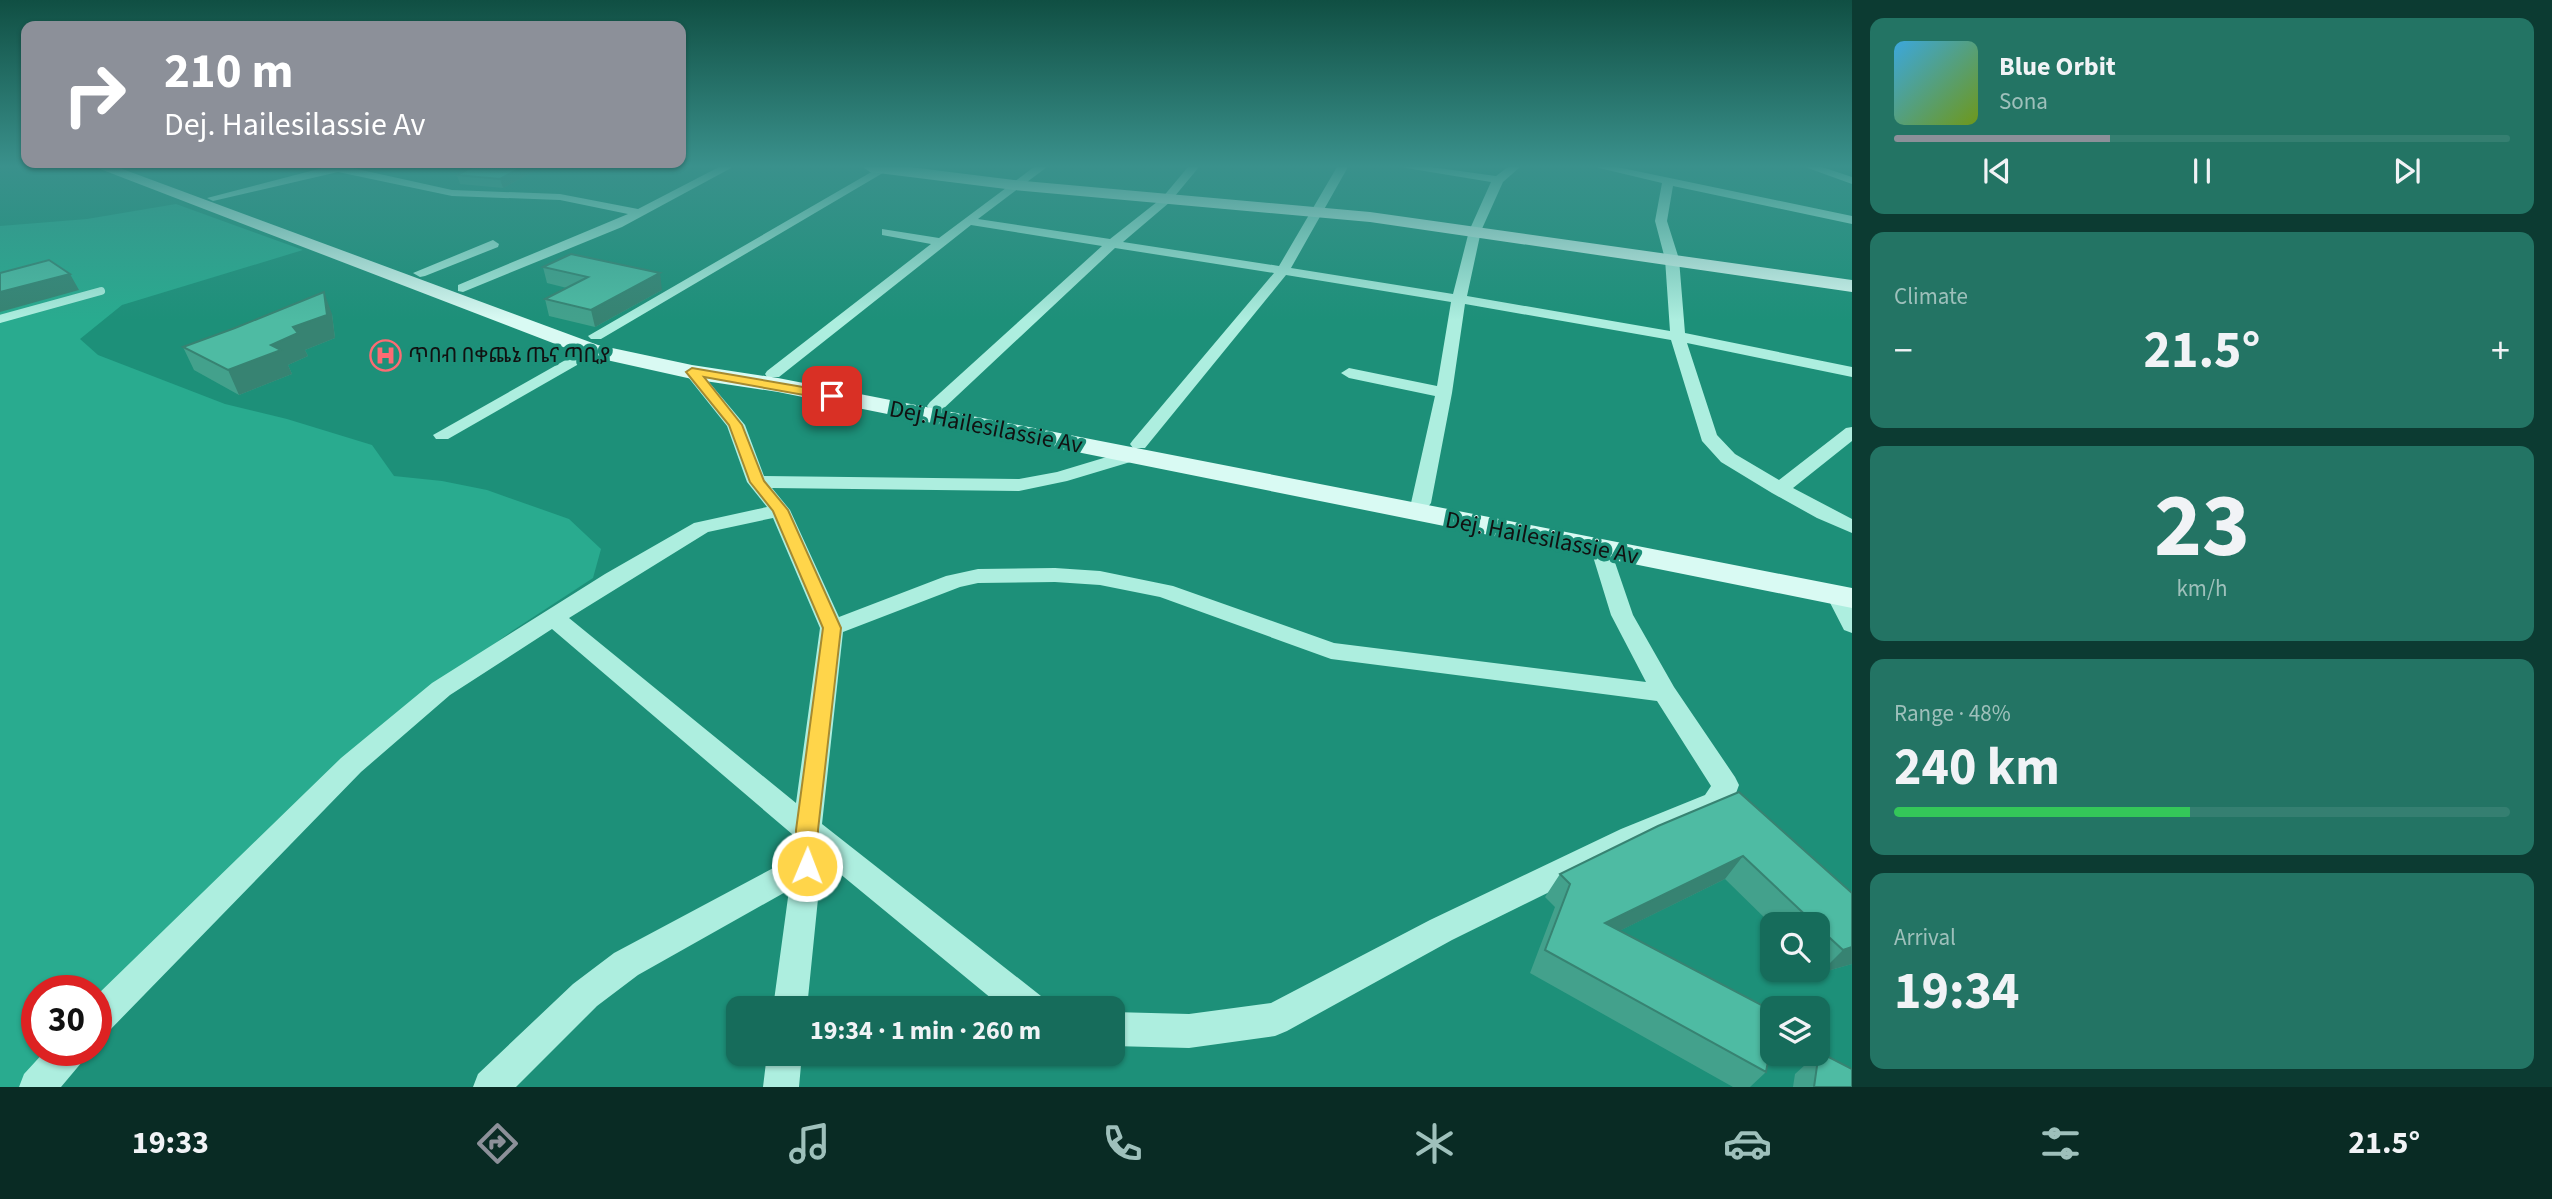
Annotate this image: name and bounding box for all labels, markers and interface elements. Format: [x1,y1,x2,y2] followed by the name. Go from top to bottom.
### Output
[164,37,293,107] text: 210 m
[1999,48,2116,85] text: Blue Orbit
[49,49,140,140] icon: right
[1999,85,2048,118] text: Sona
[164,102,425,148] text: Dej. Hailesilassie Av
[1978,152,2016,190] icon: previous
[2183,152,2221,190] icon: pause
[2388,152,2426,190] icon: next
[1894,280,1968,313] text: Climate
[2144,314,2260,388] text: 21.5°
[1894,324,1913,378] text: −
[2491,324,2510,378] text: +
[368,338,402,372] hospital icon: ጥበብ በቀጨኔ ጤና ጣቢያ
[408,340,610,370] place label: ጥበብ በቀጨኔ ጤና ጣቢያ
[802,366,862,426] pin
[813,377,851,415] icon: arrive
[886,391,1086,463] street label: Dej. Hailesilassie Av
[2154,462,2250,591] text: 23
[1442,502,1642,574] street label: Dej. Hailesilassie Av
[2176,572,2228,605] text: km/h
[1894,697,2011,730] text: Range · 48%
[1894,731,2060,805] text: 240 km
[770,829,844,903] position arrow
[1760,912,1830,1066] map controls
[1760,912,1830,982] button: search
[1894,921,1956,954] text: Arrival
[1894,955,2019,1029] text: 19:34
[21,975,112,1066] speed limit sign: 30
[1760,996,1830,1066] button: layers
[810,1012,1041,1049] text: 19:34 · 1 min · 260 m
[473,1119,522,1168] icon: directions
[785,1119,834,1168] icon: music
[1098,1119,1147,1168] icon: phone
[1410,1119,1459,1168] icon: climate
[1723,1119,1772,1168] icon: car
[2036,1119,2085,1168] icon: filters
[132,1120,209,1166] text: 19:33
[2348,1120,2420,1166] text: 21.5°

